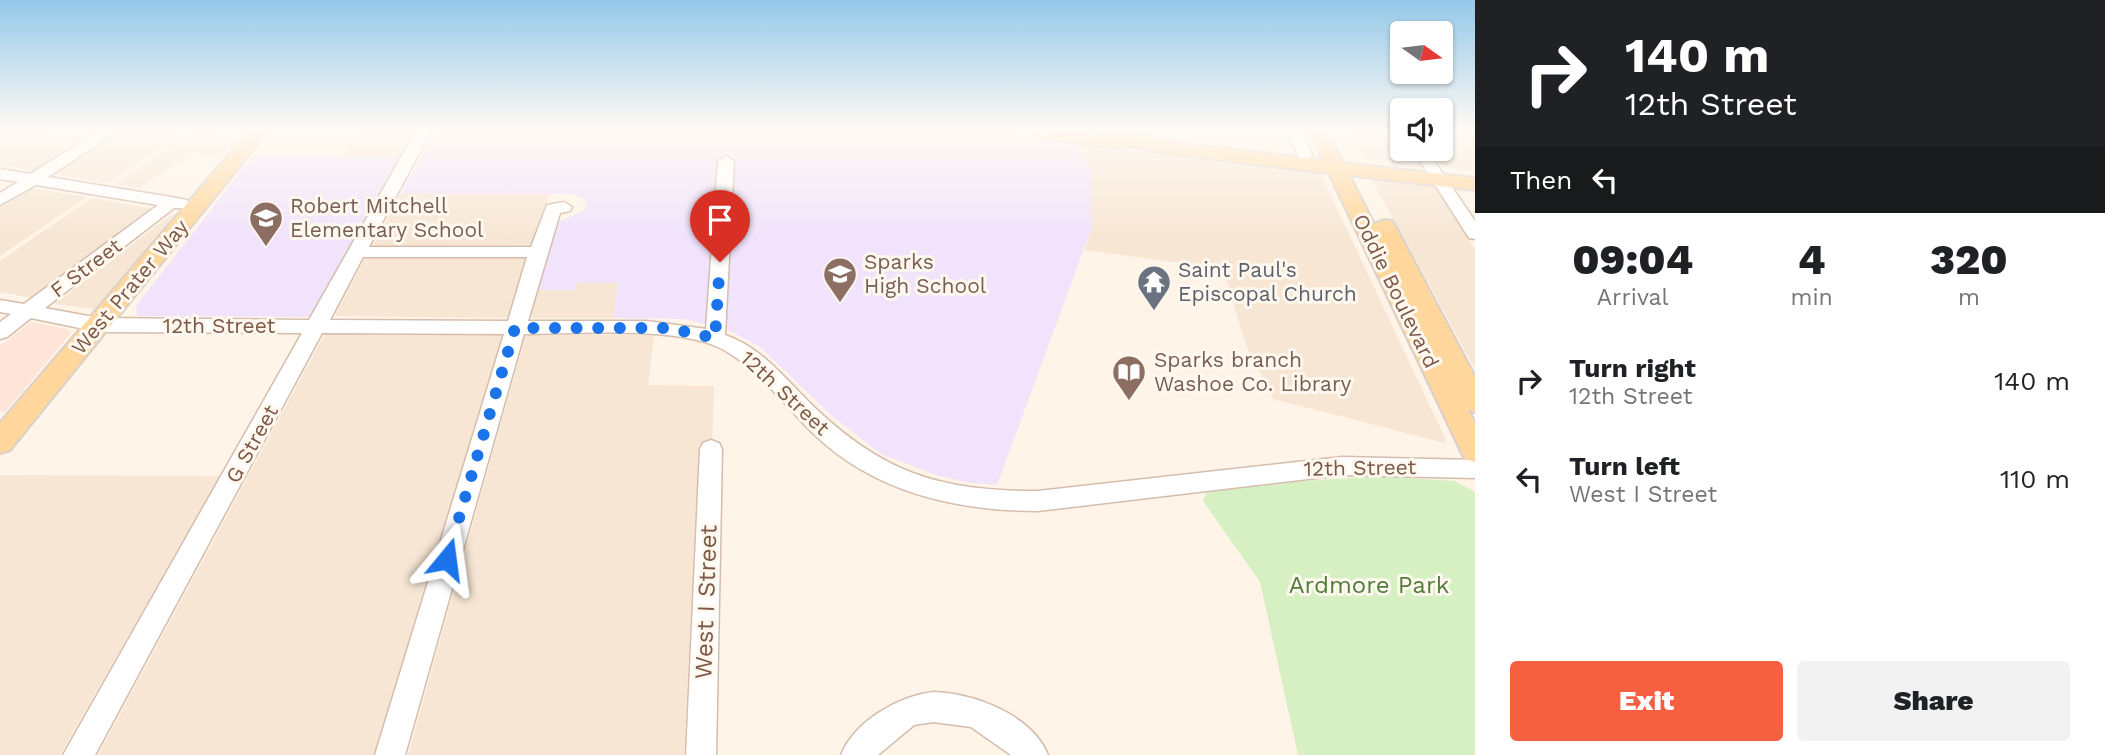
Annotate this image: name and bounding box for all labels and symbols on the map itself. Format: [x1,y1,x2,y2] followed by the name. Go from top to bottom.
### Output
[1390,21,1452,84] north arrow
[690,190,750,262] pin
[290,193,484,242] place label: Robert Mitchell Elementary School
[247,199,285,248] school or university icon: Robert Mitchell Elementary School
[1348,210,1445,372] street label: Oddie Boulevard
[66,214,193,359] street label: West Prater Way
[45,233,126,302] street label: F Street
[864,249,987,298] place label: Sparks High School
[821,255,859,304] school or university icon: Sparks High School
[1178,257,1357,306] place label: Saint Paul's Episcopal Church
[1135,263,1173,312] temple icon: Saint Paul's Episcopal Church
[163,313,275,338] street label: 12th Street
[736,345,835,440] street label: 12th Street
[1154,347,1352,396] place label: Sparks branch Washoe Co. Library
[1110,353,1148,402] library icon: Sparks branch Washoe Co. Library
[220,400,283,487] street label: G Street
[1303,454,1417,481] street label: 12th Street
[410,522,484,596] position arrow
[689,524,723,680] street label: West I Street
[1289,571,1450,599] park label: Ardmore Park

